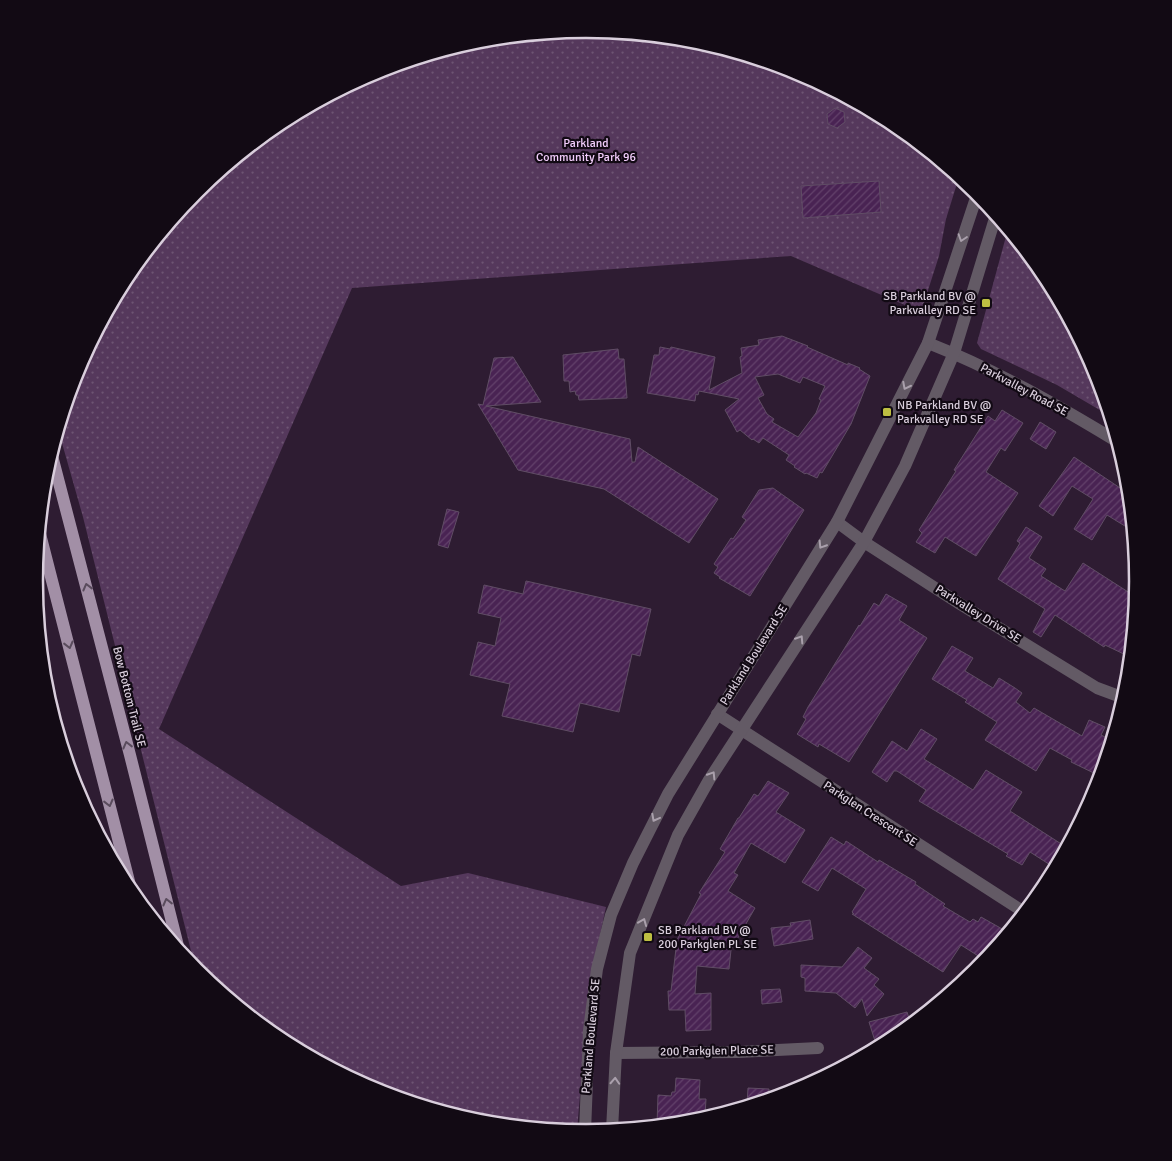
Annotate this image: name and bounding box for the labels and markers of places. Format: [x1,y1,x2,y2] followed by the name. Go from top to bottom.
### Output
[883,289,976,318] place label: SB Parkland BV @ Parkvalley RD SE
[980,297,992,309] marker: SB Parkland BV @ Parkvalley RD SE
[897,398,991,427] place label: NB Parkland BV @ Parkvalley RD SE
[881,406,893,418] marker: NB Parkland BV @ Parkvalley RD SE
[658,923,757,952] place label: SB Parkland BV @ 200 Parkglen PL SE
[642,931,654,943] marker: SB Parkland BV @ 200 Parkglen PL SE

